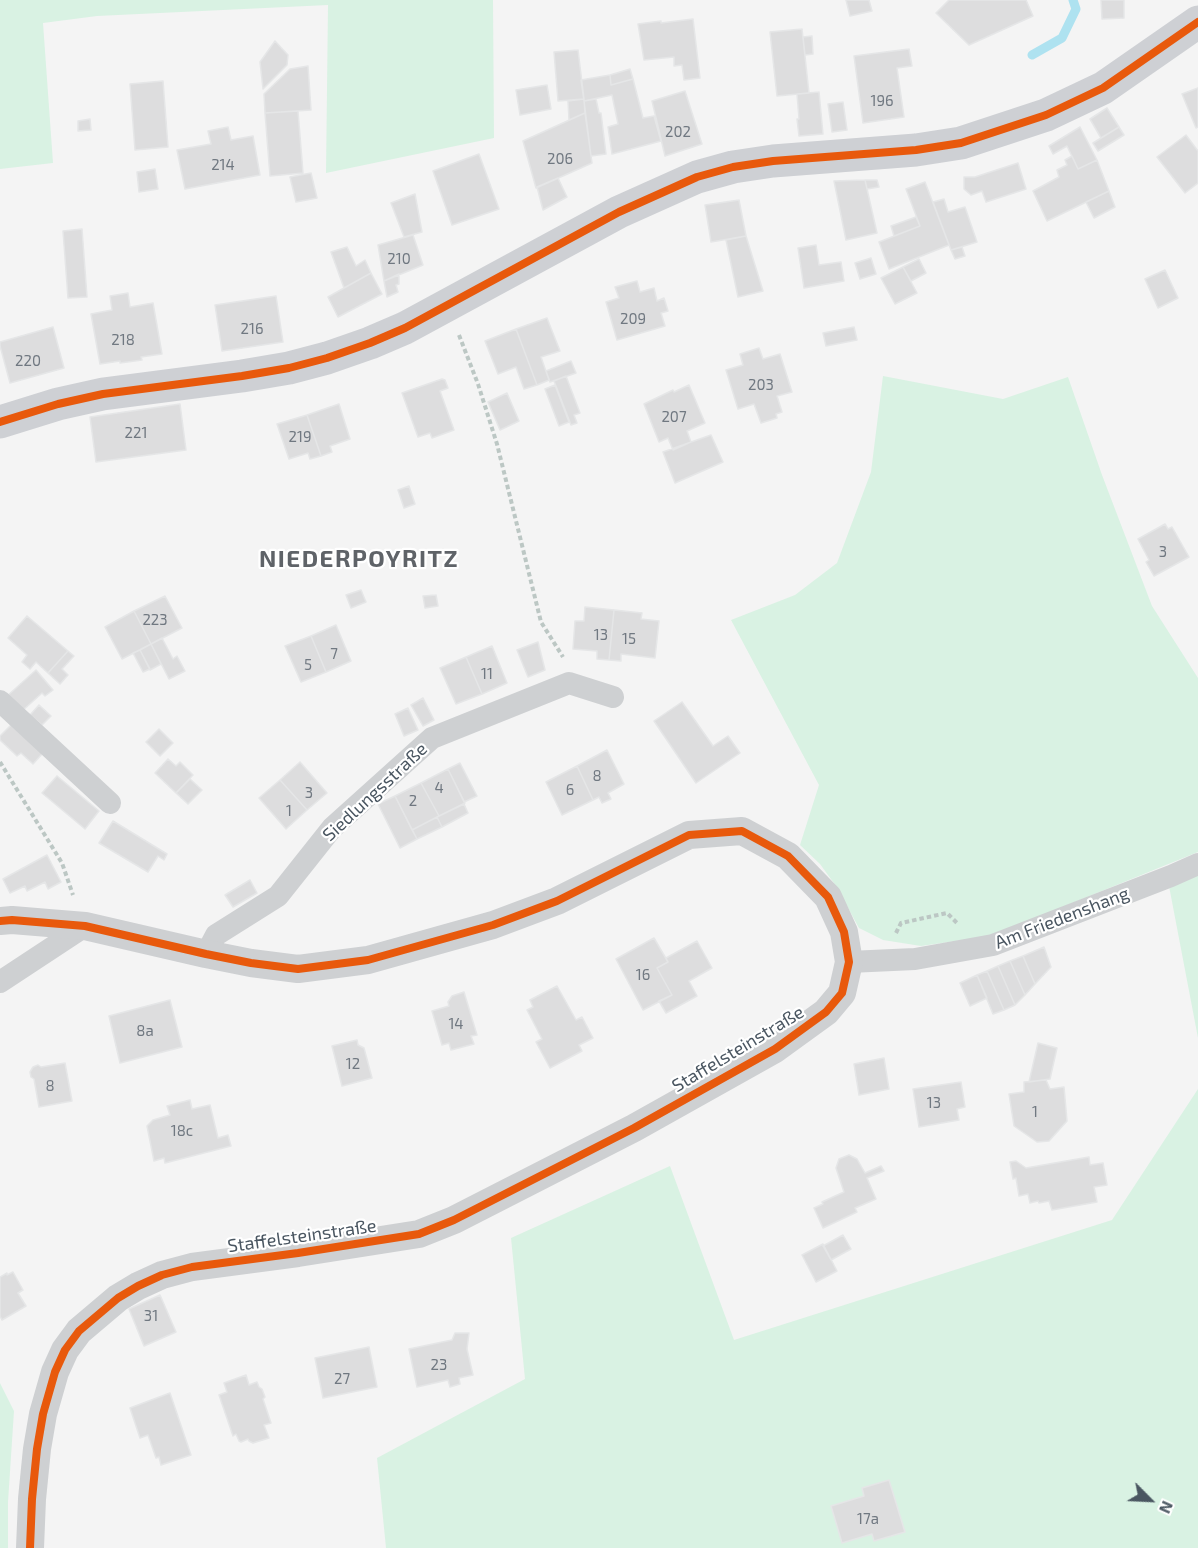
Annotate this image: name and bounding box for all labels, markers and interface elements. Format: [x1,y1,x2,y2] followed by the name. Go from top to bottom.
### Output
[870,92,894,110] house number: 196
[665,123,691,141] house number: 202
[547,150,573,168] house number: 206
[211,156,235,174] house number: 214
[387,250,411,268] house number: 210
[620,310,646,328] house number: 209
[241,320,263,338] house number: 216
[111,331,135,349] house number: 218
[15,352,41,370] house number: 220
[748,376,774,394] house number: 203
[661,408,687,426] house number: 207
[125,424,147,442] house number: 221
[289,428,311,446] house number: 219
[1159,543,1167,561] house number: 3
[259,545,459,573] district label: NIEDERPOYRITZ
[142,611,168,629] house number: 223
[594,626,608,644] house number: 13
[622,630,636,648] house number: 15
[330,645,338,663] house number: 7
[304,656,312,674] house number: 5
[481,665,493,683] house number: 11
[318,738,432,846] street label: Siedlungsstraße
[592,767,602,785] house number: 8
[434,779,444,797] house number: 4
[566,781,574,799] house number: 6
[305,784,313,802] house number: 3
[409,792,417,810] house number: 2
[286,802,292,820] house number: 1
[992,882,1132,954] street label: Am Friedenshang
[636,966,650,984] house number: 16
[668,1001,808,1097] street label: Staffelsteinstraße
[448,1015,464,1033] house number: 14
[136,1022,154,1040] house number: 8a
[346,1055,360,1073] house number: 12
[45,1077,55,1095] house number: 8
[927,1094,941,1112] house number: 13
[1032,1103,1038,1121] house number: 1
[171,1122,193,1140] house number: 18c
[226,1215,378,1257] street label: Staffelsteinstraße
[144,1307,158,1325] house number: 31
[431,1356,447,1374] house number: 23
[334,1370,350,1388] house number: 27
[1120,1470,1180,1530] north arrow
[1156,1498,1178,1517] text: N
[857,1510,879,1528] house number: 17a

